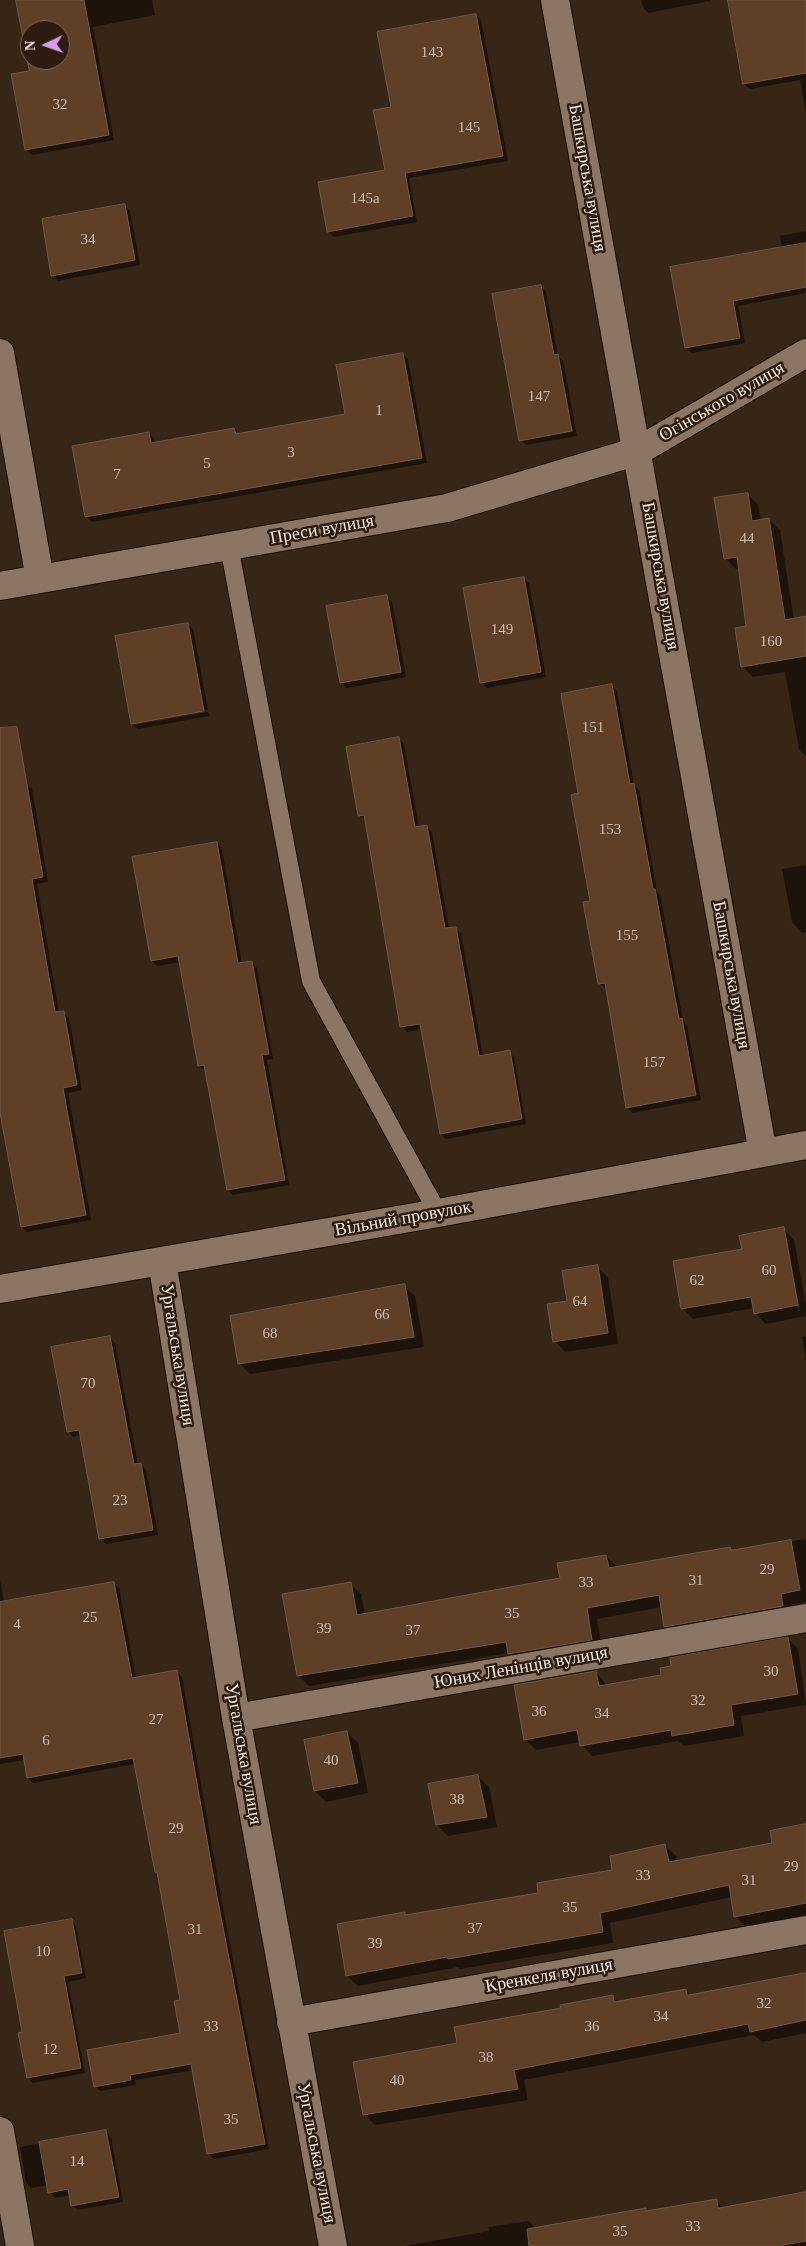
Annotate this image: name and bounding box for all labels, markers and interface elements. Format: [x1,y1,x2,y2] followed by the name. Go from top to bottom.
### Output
[20,20,70,70] north arrow
[23,40,38,51] text: N
[421,44,443,62] house number: 143
[52,96,68,114] house number: 32
[563,103,611,253] street label: Башкирська вулиця
[458,119,480,137] house number: 145
[350,190,380,208] house number: 145а
[80,231,96,249] house number: 34
[656,357,788,447] street label: Огінського вулиця
[528,388,550,406] house number: 147
[375,402,383,420] house number: 1
[287,444,295,462] house number: 3
[203,455,211,473] house number: 5
[113,466,121,484] house number: 7
[636,501,684,651] street label: Башкирська вулиця
[268,510,376,550] street label: Преси вулиця
[740,530,754,548] house number: 44
[491,621,513,639] house number: 149
[760,633,782,651] house number: 160
[582,719,604,737] house number: 151
[599,821,621,839] house number: 153
[707,900,755,1050] street label: Башкирська вулиця
[616,927,638,945] house number: 155
[643,1054,665,1072] house number: 157
[333,1196,473,1242] street label: Вільний провулок
[762,1262,776,1280] house number: 60
[690,1272,704,1290] house number: 62
[155,1283,199,1427] street label: Ургальська вулиця
[572,1293,588,1311] house number: 64
[374,1306,390,1324] house number: 66
[262,1325,278,1343] house number: 68
[80,1375,96,1393] house number: 70
[112,1492,128,1510] house number: 23
[760,1561,774,1579] house number: 29
[688,1572,704,1590] house number: 31
[578,1574,594,1592] house number: 33
[504,1605,520,1623] house number: 35
[82,1609,98,1627] house number: 25
[13,1616,21,1634] house number: 4
[316,1620,332,1638] house number: 39
[406,1622,420,1640] house number: 37
[433,1642,609,1694] street label: Юних Ленінців вулиця
[764,1663,778,1681] house number: 30
[220,1682,266,1826] street label: Ургальська вулиця
[690,1692,706,1710] house number: 32
[532,1703,546,1721] house number: 36
[594,1705,610,1723] house number: 34
[148,1711,164,1729] house number: 27
[42,1732,50,1750] house number: 6
[324,1752,338,1770] house number: 40
[450,1791,464,1809] house number: 38
[168,1820,184,1838] house number: 29
[784,1858,798,1876] house number: 29
[636,1867,650,1885] house number: 33
[742,1872,756,1890] house number: 31
[562,1899,578,1917] house number: 35
[468,1920,482,1938] house number: 37
[188,1921,202,1939] house number: 31
[368,1935,382,1953] house number: 39
[36,1943,50,1961] house number: 10
[483,1954,615,1998] street label: Кренкеля вулиця
[756,1995,772,2013] house number: 32
[654,2008,668,2026] house number: 34
[204,2018,218,2036] house number: 33
[584,2018,600,2036] house number: 36
[42,2041,58,2059] house number: 12
[478,2049,494,2067] house number: 38
[390,2072,404,2090] house number: 40
[292,2081,340,2225] street label: Ургальська вулиця
[224,2111,238,2129] house number: 35
[70,2153,84,2171] house number: 14
[686,2218,700,2236] house number: 33
[612,2223,628,2241] house number: 35

